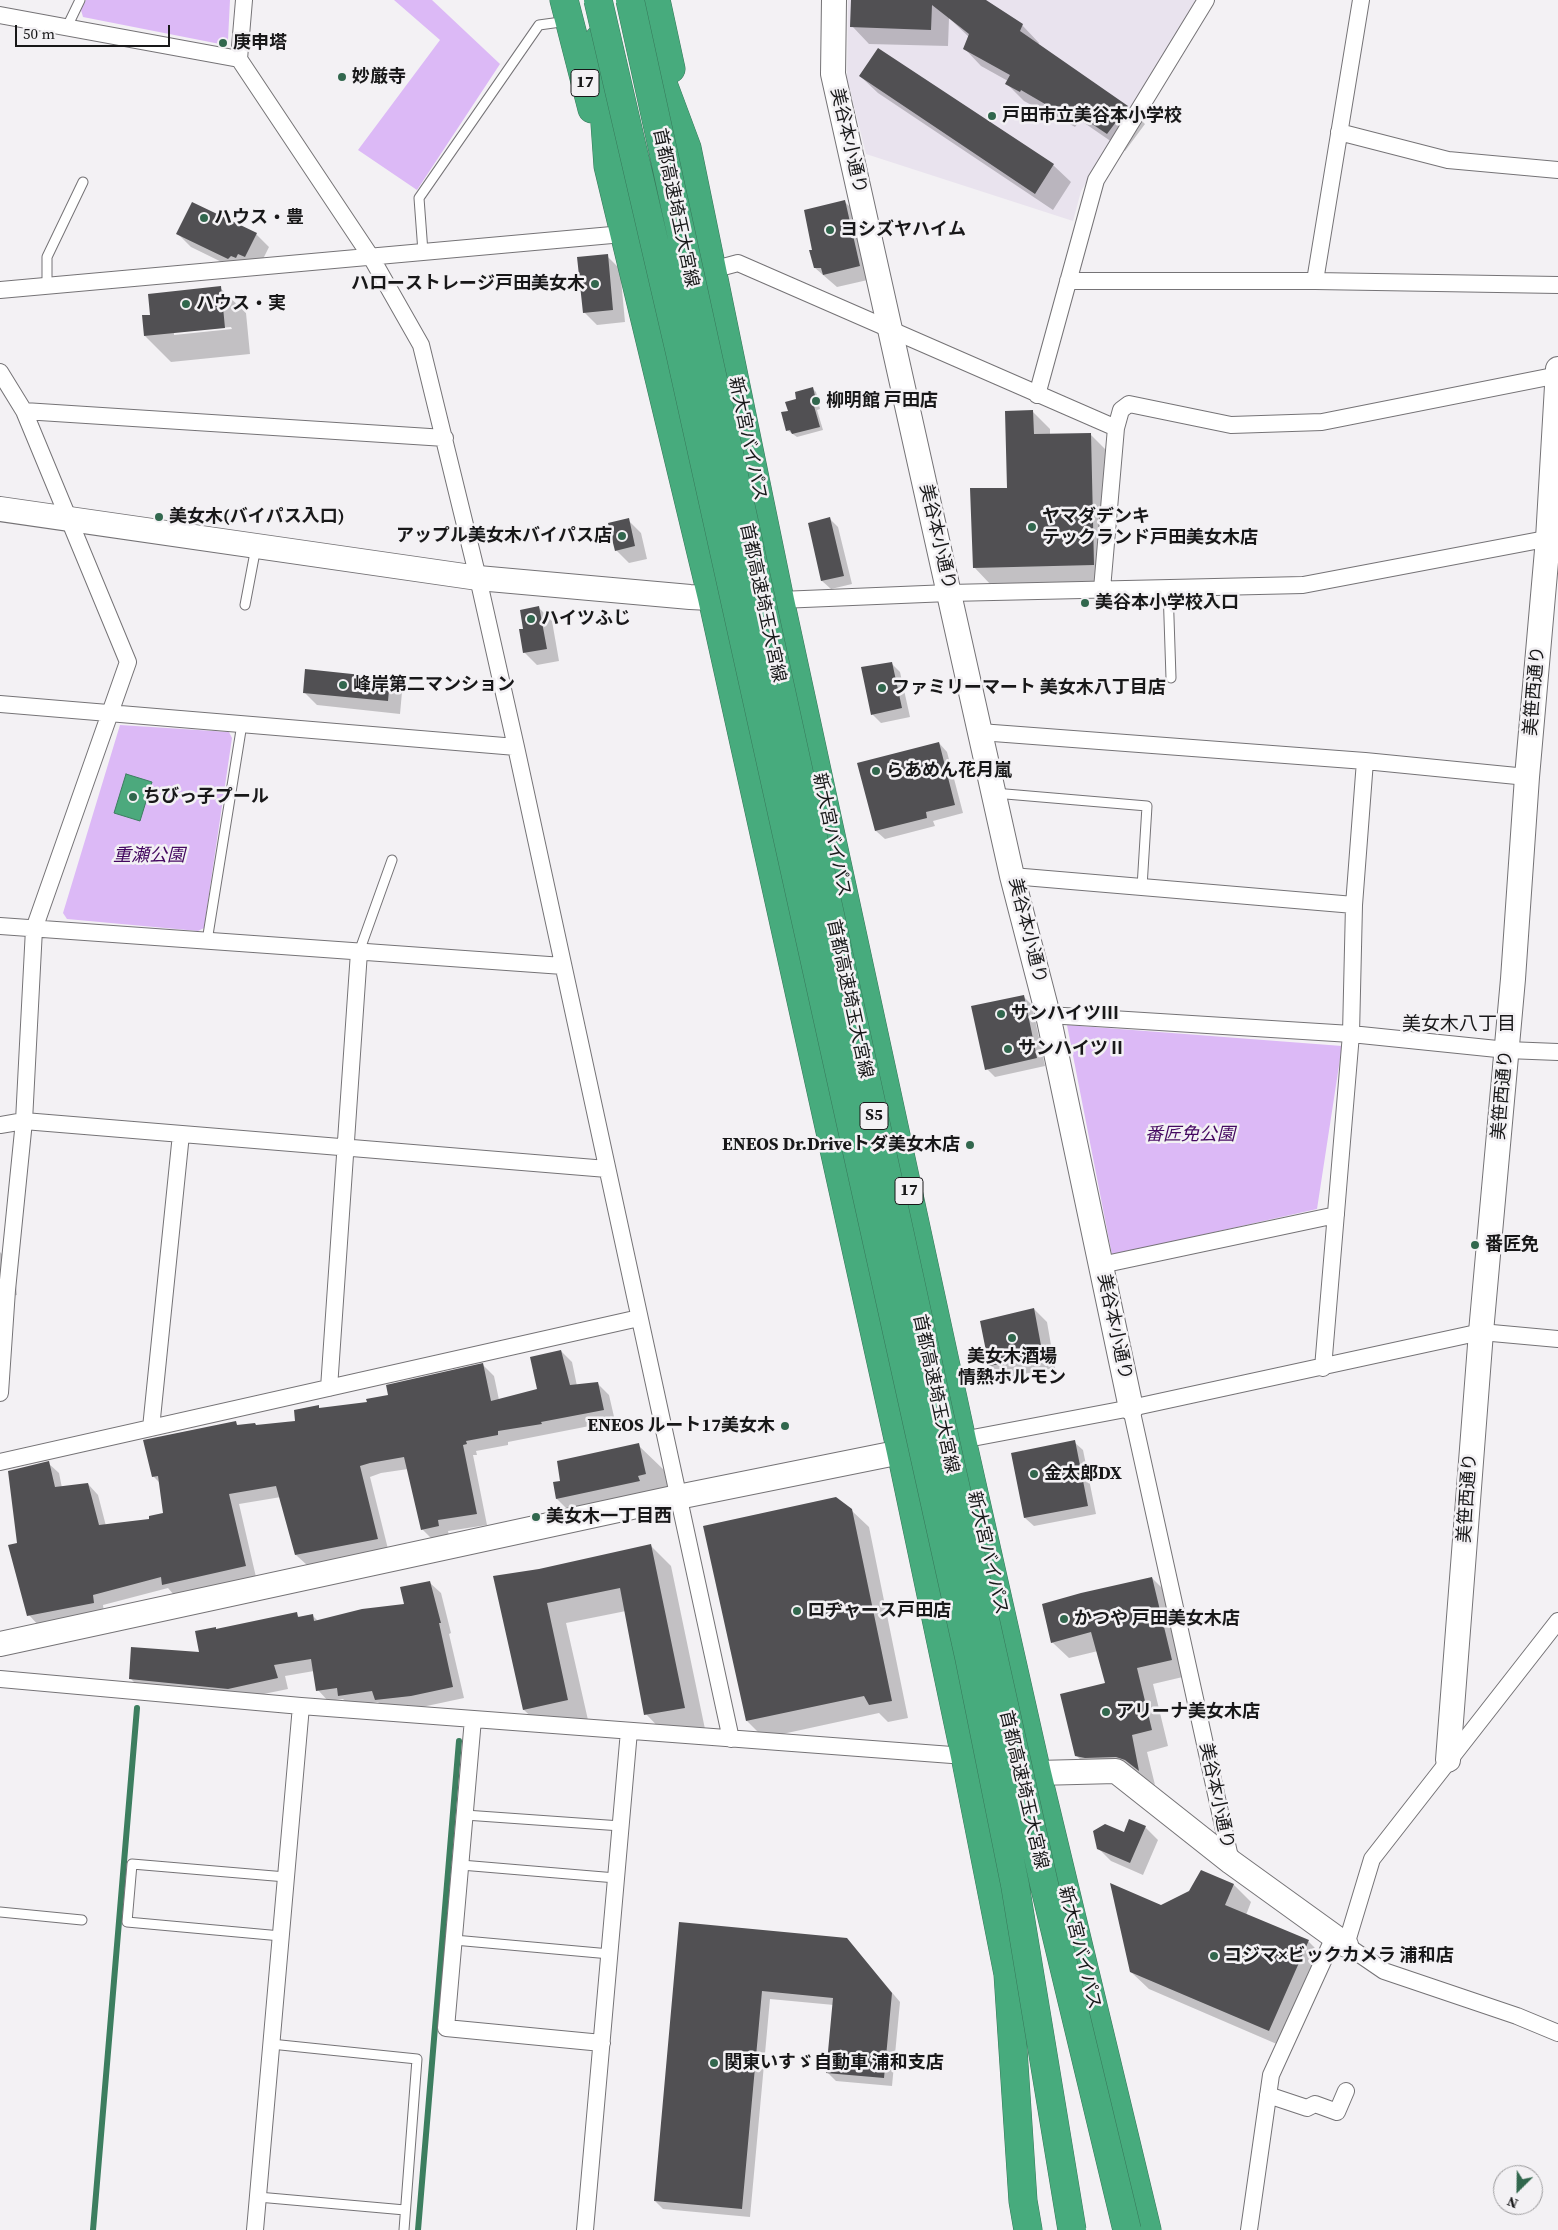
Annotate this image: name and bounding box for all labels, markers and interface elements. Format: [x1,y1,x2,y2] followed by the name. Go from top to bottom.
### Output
[18,15,172,47] scale bar
[23,23,55,44] text: 50 m
[233,32,287,54] place label: 庚申塔
[217,37,229,49] marker: 庚申塔
[352,66,406,88] place label: 妙厳寺
[571,70,599,96] road number: 17
[336,71,348,83] marker: 妙厳寺
[825,86,871,196] street label: 美谷本小通り
[1002,105,1182,127] place label: 戸田市立美谷本小学校
[986,110,998,122] marker: 戸田市立美谷本小学校
[648,127,702,289] street label: 首都高速埼玉大宮線
[214,207,304,229] place label: ハウス・豊
[198,212,210,224] marker: ハウス・豊
[840,219,966,241] place label: ヨシズヤハイム
[824,224,836,236] marker: ヨシズヤハイム
[351,273,585,295] place label: ハローストレージ戸田美女木
[589,278,601,290] marker: ハローストレージ戸田美女木
[196,293,286,315] place label: ハウス・実
[180,298,192,310] marker: ハウス・実
[723,375,771,503] street label: 新大宮バイパス
[826,390,938,412] place label: 柳明館 戸田店
[810,395,822,407] marker: 柳明館 戸田店
[914,482,960,592] street label: 美谷本小通り
[169,506,345,528] place label: 美女木(バイパス入口)
[1042,506,1258,548] place label: ヤマダデンキ テックランド戸田美女木店
[153,511,165,523] marker: 美女木(バイパス入口)
[1026,521,1038,533] marker: ヤマダデンキ テックランド戸田美女木店
[735,522,789,684] street label: 首都高速埼玉大宮線
[396,525,612,547] place label: アップル美女木バイパス店
[616,530,628,542] marker: アップル美女木バイパス店
[1095,592,1239,614] place label: 美谷本小学校入口
[1079,597,1091,609] marker: 美谷本小学校入口
[541,608,631,630] place label: ハイツふじ
[525,613,537,625] marker: ハイツふじ
[1520,645,1550,737] street label: 美笹西通り
[353,674,515,696] place label: 峰岸第二マンション
[892,677,1166,699] place label: ファミリーマート 美女木八丁目店
[337,679,349,691] marker: 峰岸第二マンション
[876,682,888,694] marker: ファミリーマート 美女木八丁目店
[886,760,1012,782] place label: らあめん花月嵐
[870,765,882,777] marker: らあめん花月嵐
[807,771,855,899] street label: 新大宮バイパス
[143,786,269,808] place label: ちびっ子プール
[127,791,139,803] marker: ちびっ子プール
[113,845,185,867] park label: 重瀬公園
[1003,876,1051,986] street label: 美谷本小通り
[822,918,876,1080] street label: 首都高速埼玉大宮線
[1011,1003,1119,1025] place label: サンハイツⅢ
[995,1008,1007,1020] marker: サンハイツⅢ
[1402,1014,1516,1036] district label: 美女木八丁目
[1018,1038,1126,1060] place label: サンハイツⅡ
[1002,1043,1014,1055] marker: サンハイツⅡ
[1488,1049,1518,1141] street label: 美笹西通り
[860,1102,888,1130] road number: S5
[1145,1124,1235,1146] park label: 番匠免公園
[722,1134,960,1156] place label: ENEOS Dr.Driveトダ美女木店
[964,1139,976,1151] marker: ENEOS Dr.Driveトダ美女木店
[895,1178,923,1204] road number: 17
[1485,1234,1539,1256] place label: 番匠免
[1469,1239,1481,1251] marker: 番匠免
[1092,1272,1136,1382] street label: 美谷本小通り
[908,1313,962,1475] street label: 首都高速埼玉大宮線
[1006,1332,1018,1344] marker: 美女木酒場 情熱ホルモン
[958,1346,1066,1388] place label: 美女木酒場 情熱ホルモン
[587,1415,775,1437] place label: ENEOS ルート17美女木
[779,1420,791,1432] marker: ENEOS ルート17美女木
[1454,1452,1482,1544] street label: 美笹西通り
[1044,1463,1122,1485] place label: 金太郎DX
[1028,1468,1040,1480] marker: 金太郎DX
[962,1489,1012,1617] street label: 新大宮バイパス
[546,1506,672,1528] place label: 美女木一丁目西
[530,1511,542,1523] marker: 美女木一丁目西
[807,1600,951,1622] place label: ロヂャース戸田店
[791,1605,803,1617] marker: ロヂャース戸田店
[1074,1608,1240,1630] place label: かつや 戸田美女木店
[1058,1613,1070,1625] marker: かつや 戸田美女木店
[1116,1701,1260,1723] place label: アリーナ美女木店
[1100,1706,1112,1718] marker: アリーナ美女木店
[994,1709,1052,1871] street label: 首都高速埼玉大宮線
[1194,1741,1238,1851] street label: 美谷本小通り
[1053,1884,1105,2012] street label: 新大宮バイパス
[1224,1945,1454,1967] place label: コジマ×ビックカメラ 浦和店
[1208,1950,1220,1962] marker: コジマ×ビックカメラ 浦和店
[724,2052,944,2074] place label: 関東いすゞ自動車 浦和支店
[708,2057,720,2069] marker: 関東いすゞ自動車 浦和支店
[1493,2165,1543,2215] north arrow
[1504,2192,1521,2214] text: N

